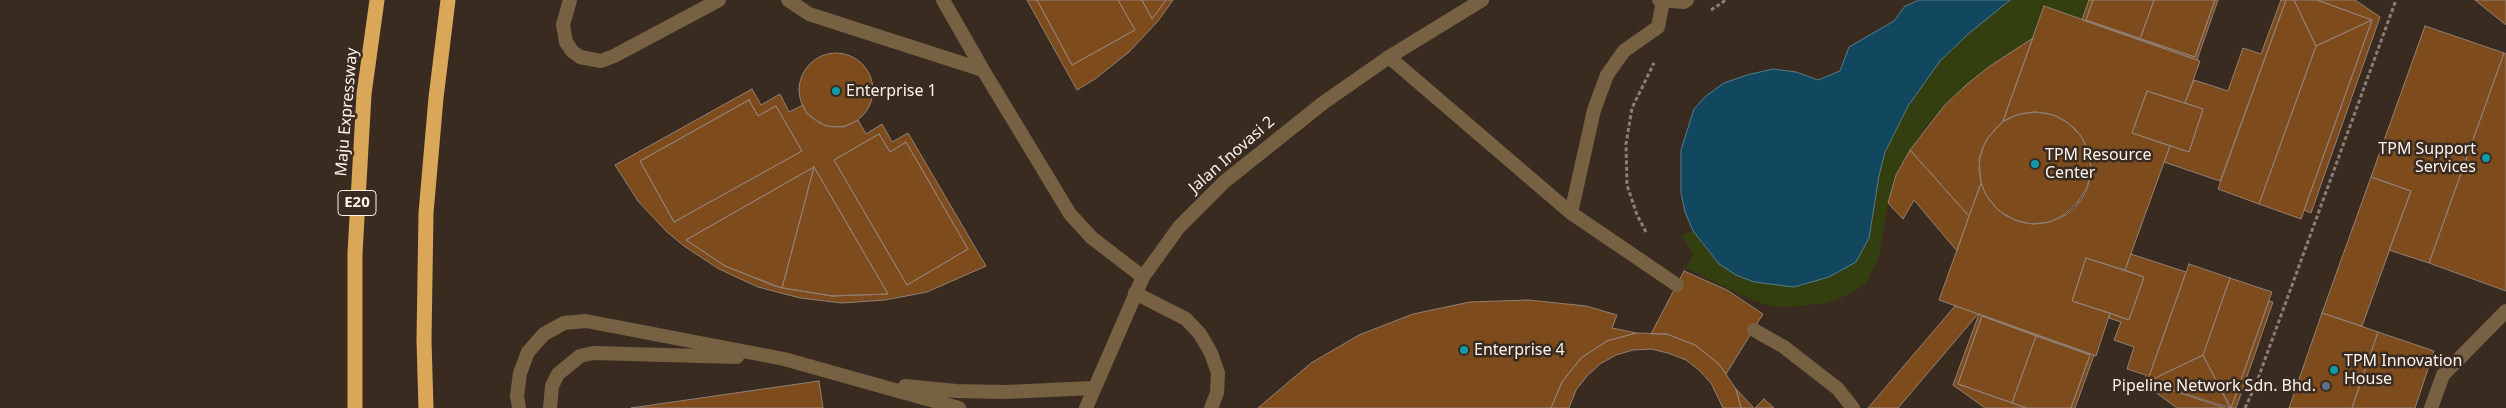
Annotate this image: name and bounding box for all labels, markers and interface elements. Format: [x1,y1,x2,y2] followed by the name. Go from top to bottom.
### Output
[332,47,362,177] street label: Maju Expressway
[846,81,937,101] place label: Enterprise 1
[830,85,842,97] marker: Enterprise 1
[1185,113,1279,197] street label: Jalan Inovasi 2
[2378,139,2476,177] place label: TPM Support Services
[2045,145,2151,183] place label: TPM Resource Center
[2480,152,2492,164] marker: TPM Support Services
[2029,158,2041,170] marker: TPM Resource Center
[338,190,376,216] road number: E20
[1474,340,1565,360] place label: Enterprise 4
[1458,344,1470,356] marker: Enterprise 4
[2344,351,2462,389] place label: TPM Innovation House
[2328,364,2340,376] marker: TPM Innovation House
[2112,376,2316,396] place label: Pipeline Network Sdn. Bhd.
[2320,380,2332,392] marker: Pipeline Network Sdn. Bhd.

